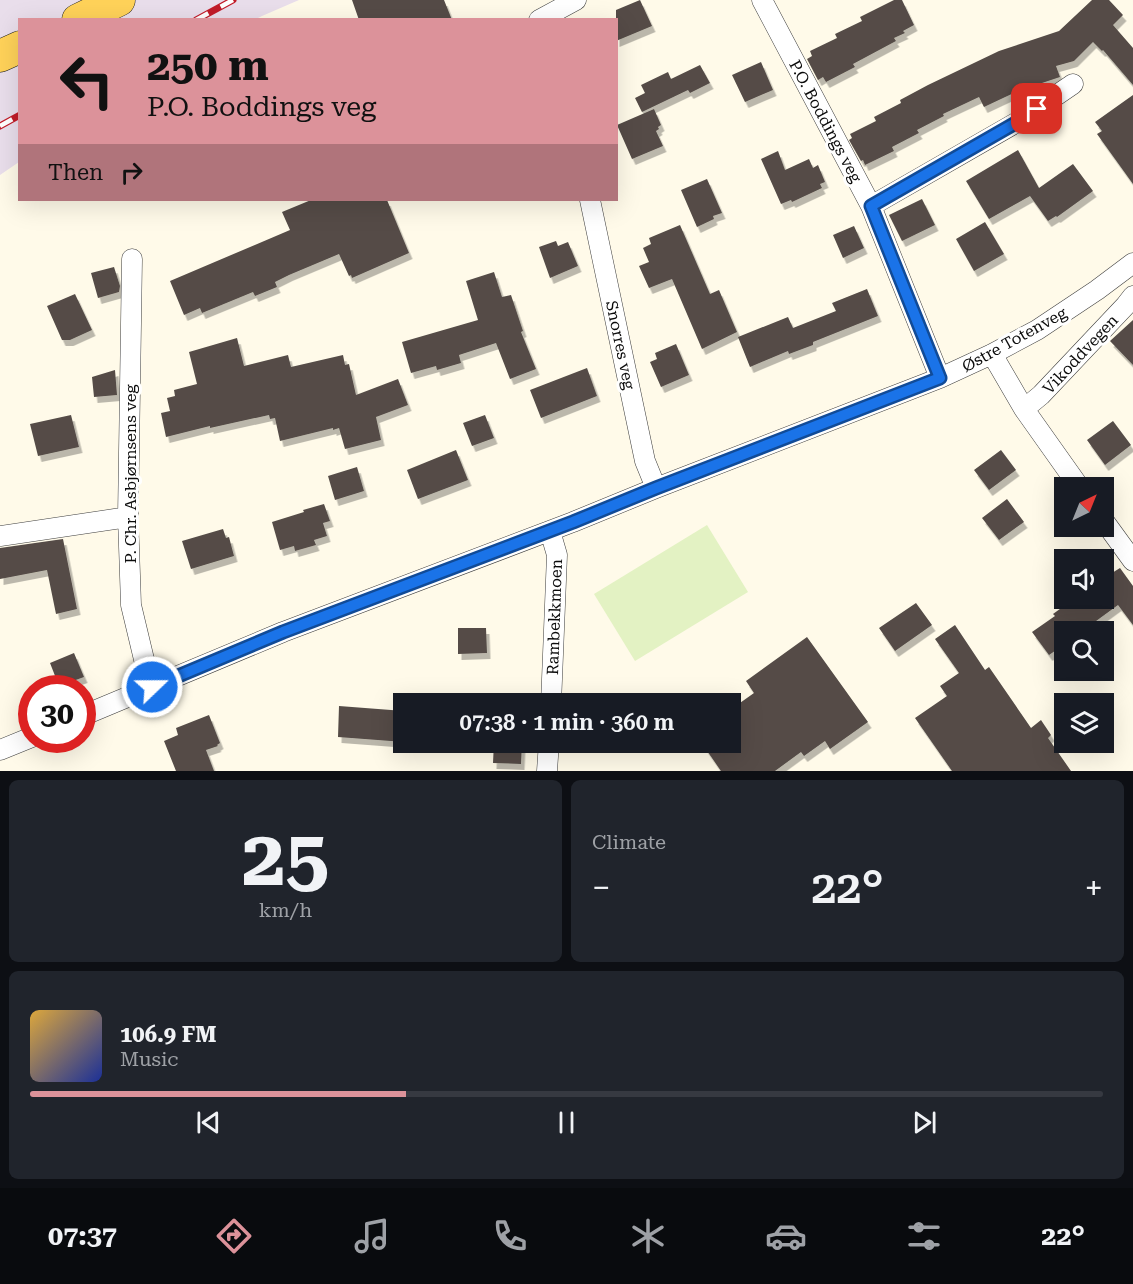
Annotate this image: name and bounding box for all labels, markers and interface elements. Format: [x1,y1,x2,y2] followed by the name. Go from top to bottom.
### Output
[147,41,269,90] text: 250 m
[48,42,126,120] icon: left
[785,57,866,186] street label: P.O. Boddings veg
[1011,83,1062,134] pin
[147,91,376,123] text: P.O. Boddings veg
[1020,92,1053,125] icon: arrive
[115,156,148,189] icon: right
[48,160,103,185] text: Then
[602,299,639,392] street label: Snorres veg
[959,302,1071,376] street label: Østre Totenveg
[1039,311,1122,398] street label: Vikoddvegen
[121,384,140,564] street label: P. Chr. Asbjørnsens veg
[1054,477,1114,537] north arrow
[1054,477,1114,753] map controls
[1054,549,1114,609] button: sound
[543,559,566,675] street label: Rambekkmoen
[1054,621,1114,681] button: search
[120,655,184,719] position arrow
[18,675,96,753] speed limit sign: 30
[1054,693,1114,753] button: layers
[460,710,674,735] text: 07:38 · 1 min · 360 m
[242,813,329,904] text: 25
[592,830,666,854] text: Climate
[811,861,884,914] text: 22°
[592,868,610,907] text: −
[1085,868,1103,907] text: +
[259,898,312,922] text: km/h
[120,1022,217,1047] text: 106.9 FM
[120,1047,179,1071] text: Music
[192,1106,225,1139] icon: previous
[550,1106,583,1139] icon: pause
[908,1106,941,1139] icon: next
[213,1215,255,1257] icon: directions
[351,1215,393,1257] icon: music
[489,1215,531,1257] icon: phone
[627,1215,669,1257] icon: climate
[765,1215,807,1257] icon: car
[903,1215,945,1257] icon: filters
[48,1220,117,1252] text: 07:37
[1041,1220,1085,1252] text: 22°

